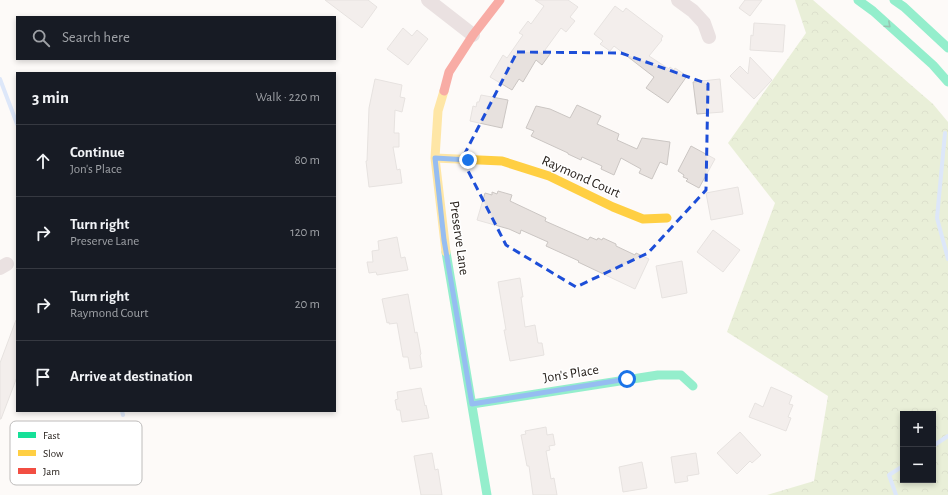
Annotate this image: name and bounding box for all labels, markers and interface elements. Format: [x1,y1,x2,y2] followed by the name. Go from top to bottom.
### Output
[16,16,336,60] search box
[883,20,891,27] one-way arrow
[30,27,52,49] icon: search
[62,30,130,45] text: Search here
[32,89,69,106] text: 3 min
[255,91,320,104] text: Walk · 220 m
[70,145,125,160] text: Continue
[32,150,54,172] icon: ahead
[459,151,477,169] route end
[540,153,623,201] street label: Raymond Court
[294,154,320,167] text: 80 m
[70,163,122,176] text: Jon's Place
[447,200,471,276] street label: Preserve Lane
[70,217,129,232] text: Turn right
[32,222,54,244] icon: right
[290,226,320,239] text: 120 m
[70,235,139,248] text: Preserve Lane
[70,289,129,304] text: Turn right
[32,294,54,316] icon: right
[295,298,320,311] text: 20 m
[70,307,148,320] text: Raymond Court
[542,363,600,385] street label: Jon's Place
[32,366,54,388] icon: arrive
[70,369,193,384] text: Arrive at destination
[618,370,636,388] route start
[900,411,936,483] map controls
[900,411,936,447] button: +
[10,421,142,485] legend
[43,430,61,441] text: Fast
[900,447,936,483] button: −
[43,448,64,459] text: Slow
[43,466,60,477] text: Jam

